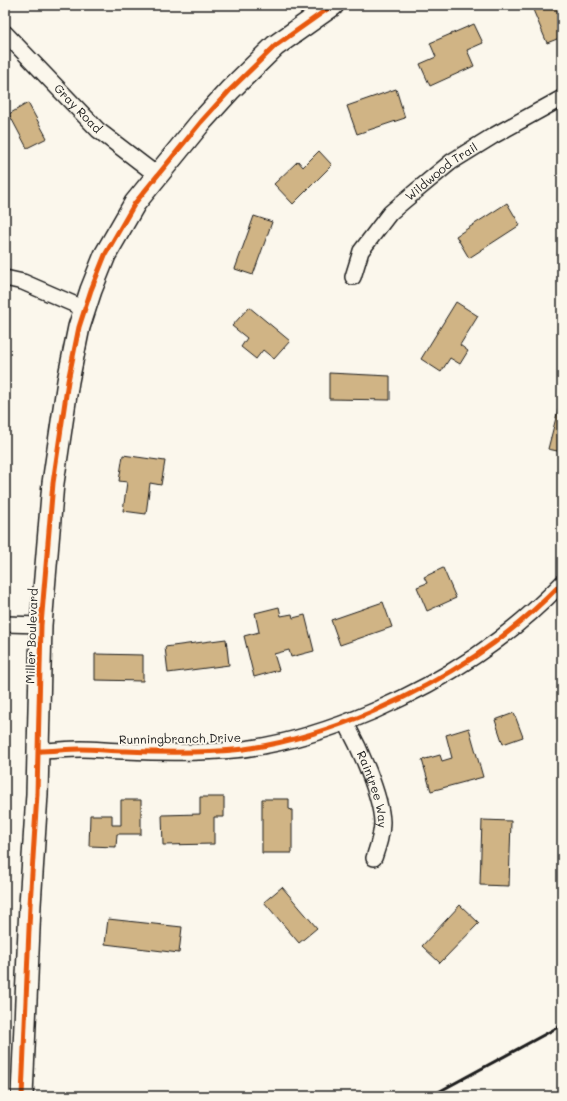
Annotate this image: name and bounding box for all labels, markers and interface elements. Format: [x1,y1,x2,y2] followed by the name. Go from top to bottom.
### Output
[51,80,106,136] street label: Gray Road
[401,139,480,204] street label: Wildwood Trail
[21,588,41,684] street label: Miller Boulevard
[119,729,241,747] street label: Runningbranch Drive
[354,748,391,828] street label: Raintree Way

